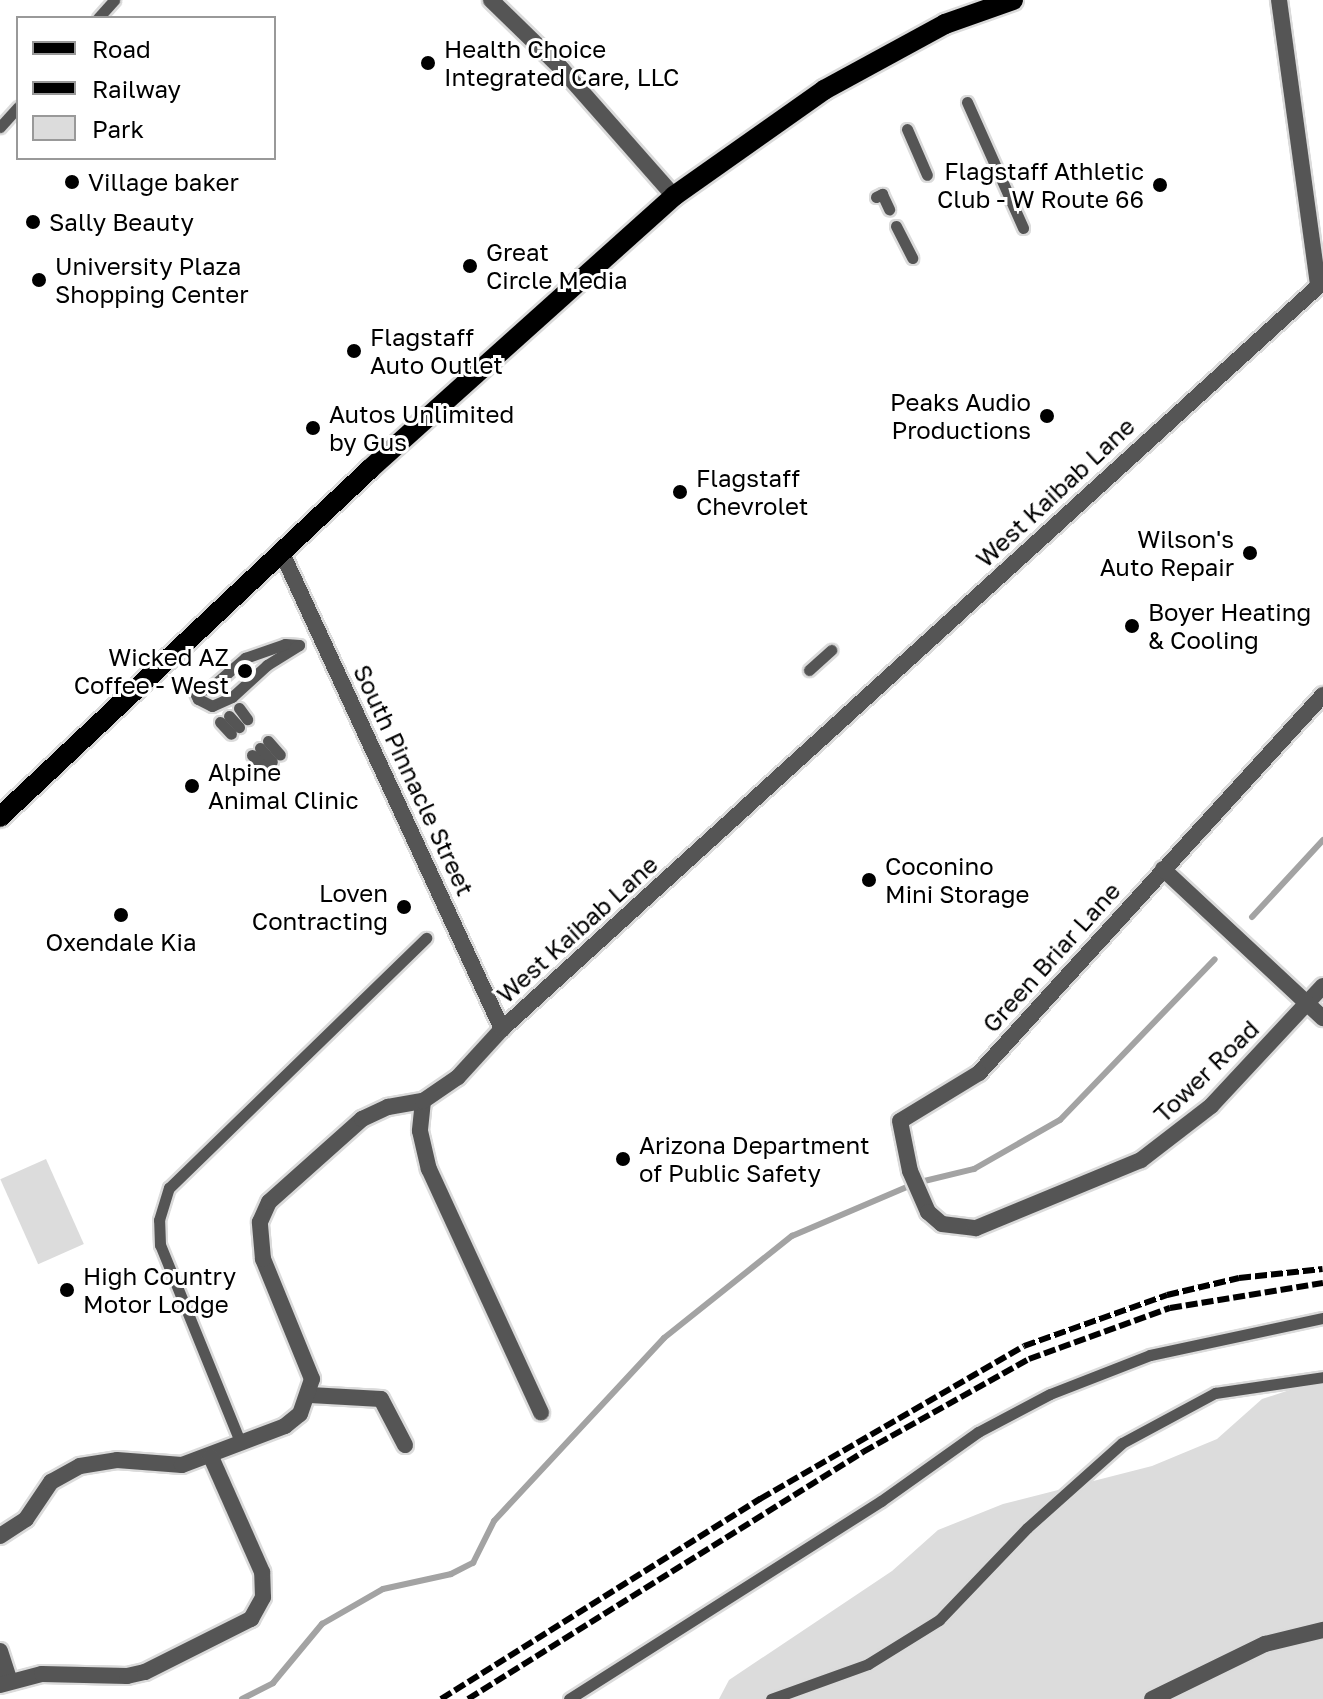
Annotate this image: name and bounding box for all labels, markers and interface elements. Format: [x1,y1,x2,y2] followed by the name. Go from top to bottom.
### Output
[16,16,276,160] legend
[92,34,151,63] text: Road
[444,35,679,91] place label: Health Choice Integrated Care, LLC
[419,54,437,72] marker: Health Choice Integrated Care, LLC
[92,74,181,103] text: Railway
[92,114,144,143] text: Park
[937,157,1144,213] place label: Flagstaff Athletic Club - W Route 66
[88,168,239,196] place label: Village baker
[63,173,81,191] marker: Village baker
[1151,176,1169,194] marker: Flagstaff Athletic Club - W Route 66
[49,208,194,236] place label: Sally Beauty
[24,213,42,231] marker: Sally Beauty
[486,238,628,294] place label: Great Circle Media
[55,252,249,308] place label: University Plaza Shopping Center
[461,257,479,275] marker: Great Circle Media
[30,271,48,289] marker: University Plaza Shopping Center
[370,323,503,379] place label: Flagstaff Auto Outlet
[345,342,363,360] marker: Flagstaff Auto Outlet
[890,388,1031,444] place label: Peaks Audio Productions
[329,400,514,456] place label: Autos Unlimited by Gus
[1038,407,1056,425] marker: Peaks Audio Productions
[970,411,1140,573] street label: West Kaibab Lane
[304,419,322,437] marker: Autos Unlimited by Gus
[696,464,808,520] place label: Flagstaff Chevrolet
[671,483,689,501] marker: Flagstaff Chevrolet
[1100,525,1234,581] place label: Wilson's Auto Repair
[1241,544,1259,562] marker: Wilson's Auto Repair
[1148,598,1311,654] place label: Boyer Heating & Cooling
[1123,617,1141,635] marker: Boyer Heating & Cooling
[74,643,229,699] place label: Wicked AZ Coffee - West
[348,660,480,900] street label: South Pinnacle Street
[236,662,254,680] marker: Wicked AZ Coffee - West
[208,758,358,814] place label: Alpine Animal Clinic
[183,777,201,795] marker: Alpine Animal Clinic
[491,849,663,1009] street label: West Kaibab Lane
[885,852,1030,908] place label: Coconino Mini Storage
[860,871,878,889] marker: Coconino Mini Storage
[976,876,1126,1038] street label: Green Briar Lane
[252,879,388,935] place label: Loven Contracting
[395,898,413,916] marker: Loven Contracting
[112,906,130,924] marker: Oxendale Kia
[45,928,197,956] place label: Oxendale Kia
[1148,1014,1264,1128] street label: Tower Road
[639,1131,870,1187] place label: Arizona Department of Public Safety
[614,1150,632,1168] marker: Arizona Department of Public Safety
[83,1262,236,1318] place label: High Country Motor Lodge
[58,1281,76,1299] marker: High Country Motor Lodge

